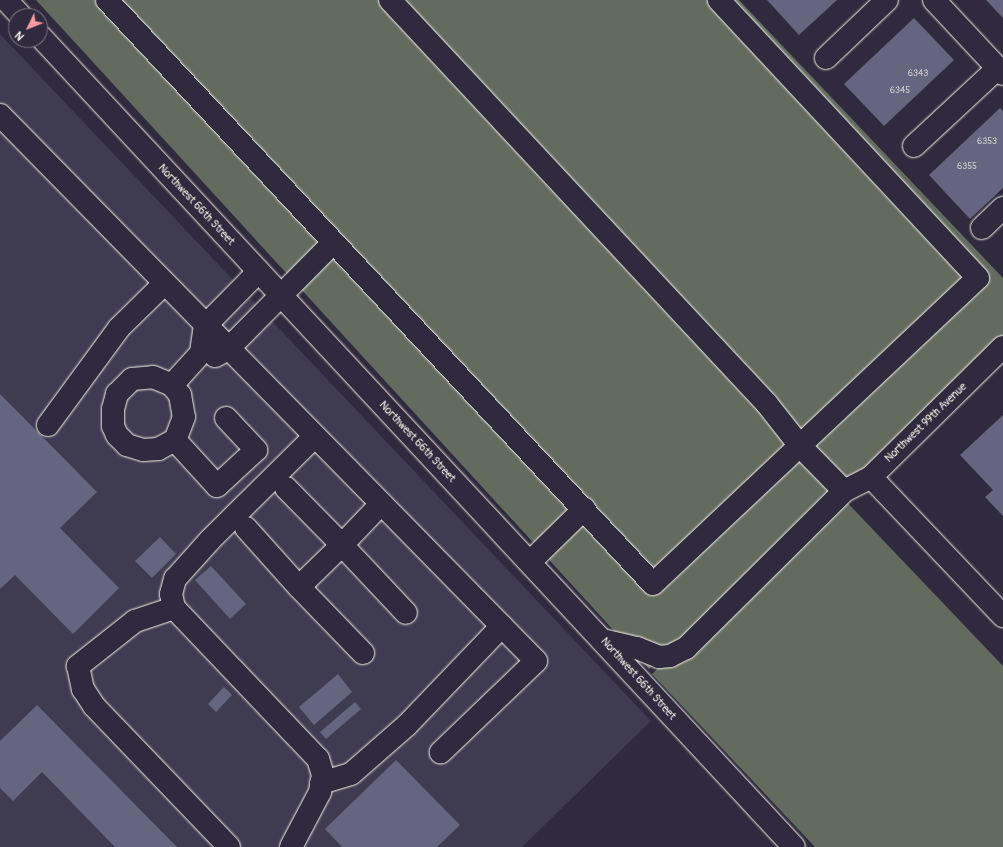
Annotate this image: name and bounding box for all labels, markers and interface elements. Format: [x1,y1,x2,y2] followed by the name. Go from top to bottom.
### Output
[8,8,48,48] north arrow
[12,29,27,43] text: N
[908,69,928,79] house number: 6343
[890,86,910,96] house number: 6345
[977,137,997,147] house number: 6353
[155,162,237,248] street label: Northwest 66th Street
[957,162,977,172] house number: 6355
[882,381,970,465] street label: Northwest 99th Avenue
[376,399,458,485] street label: Northwest 66th Street
[598,635,678,723] street label: Northwest 66th Street

